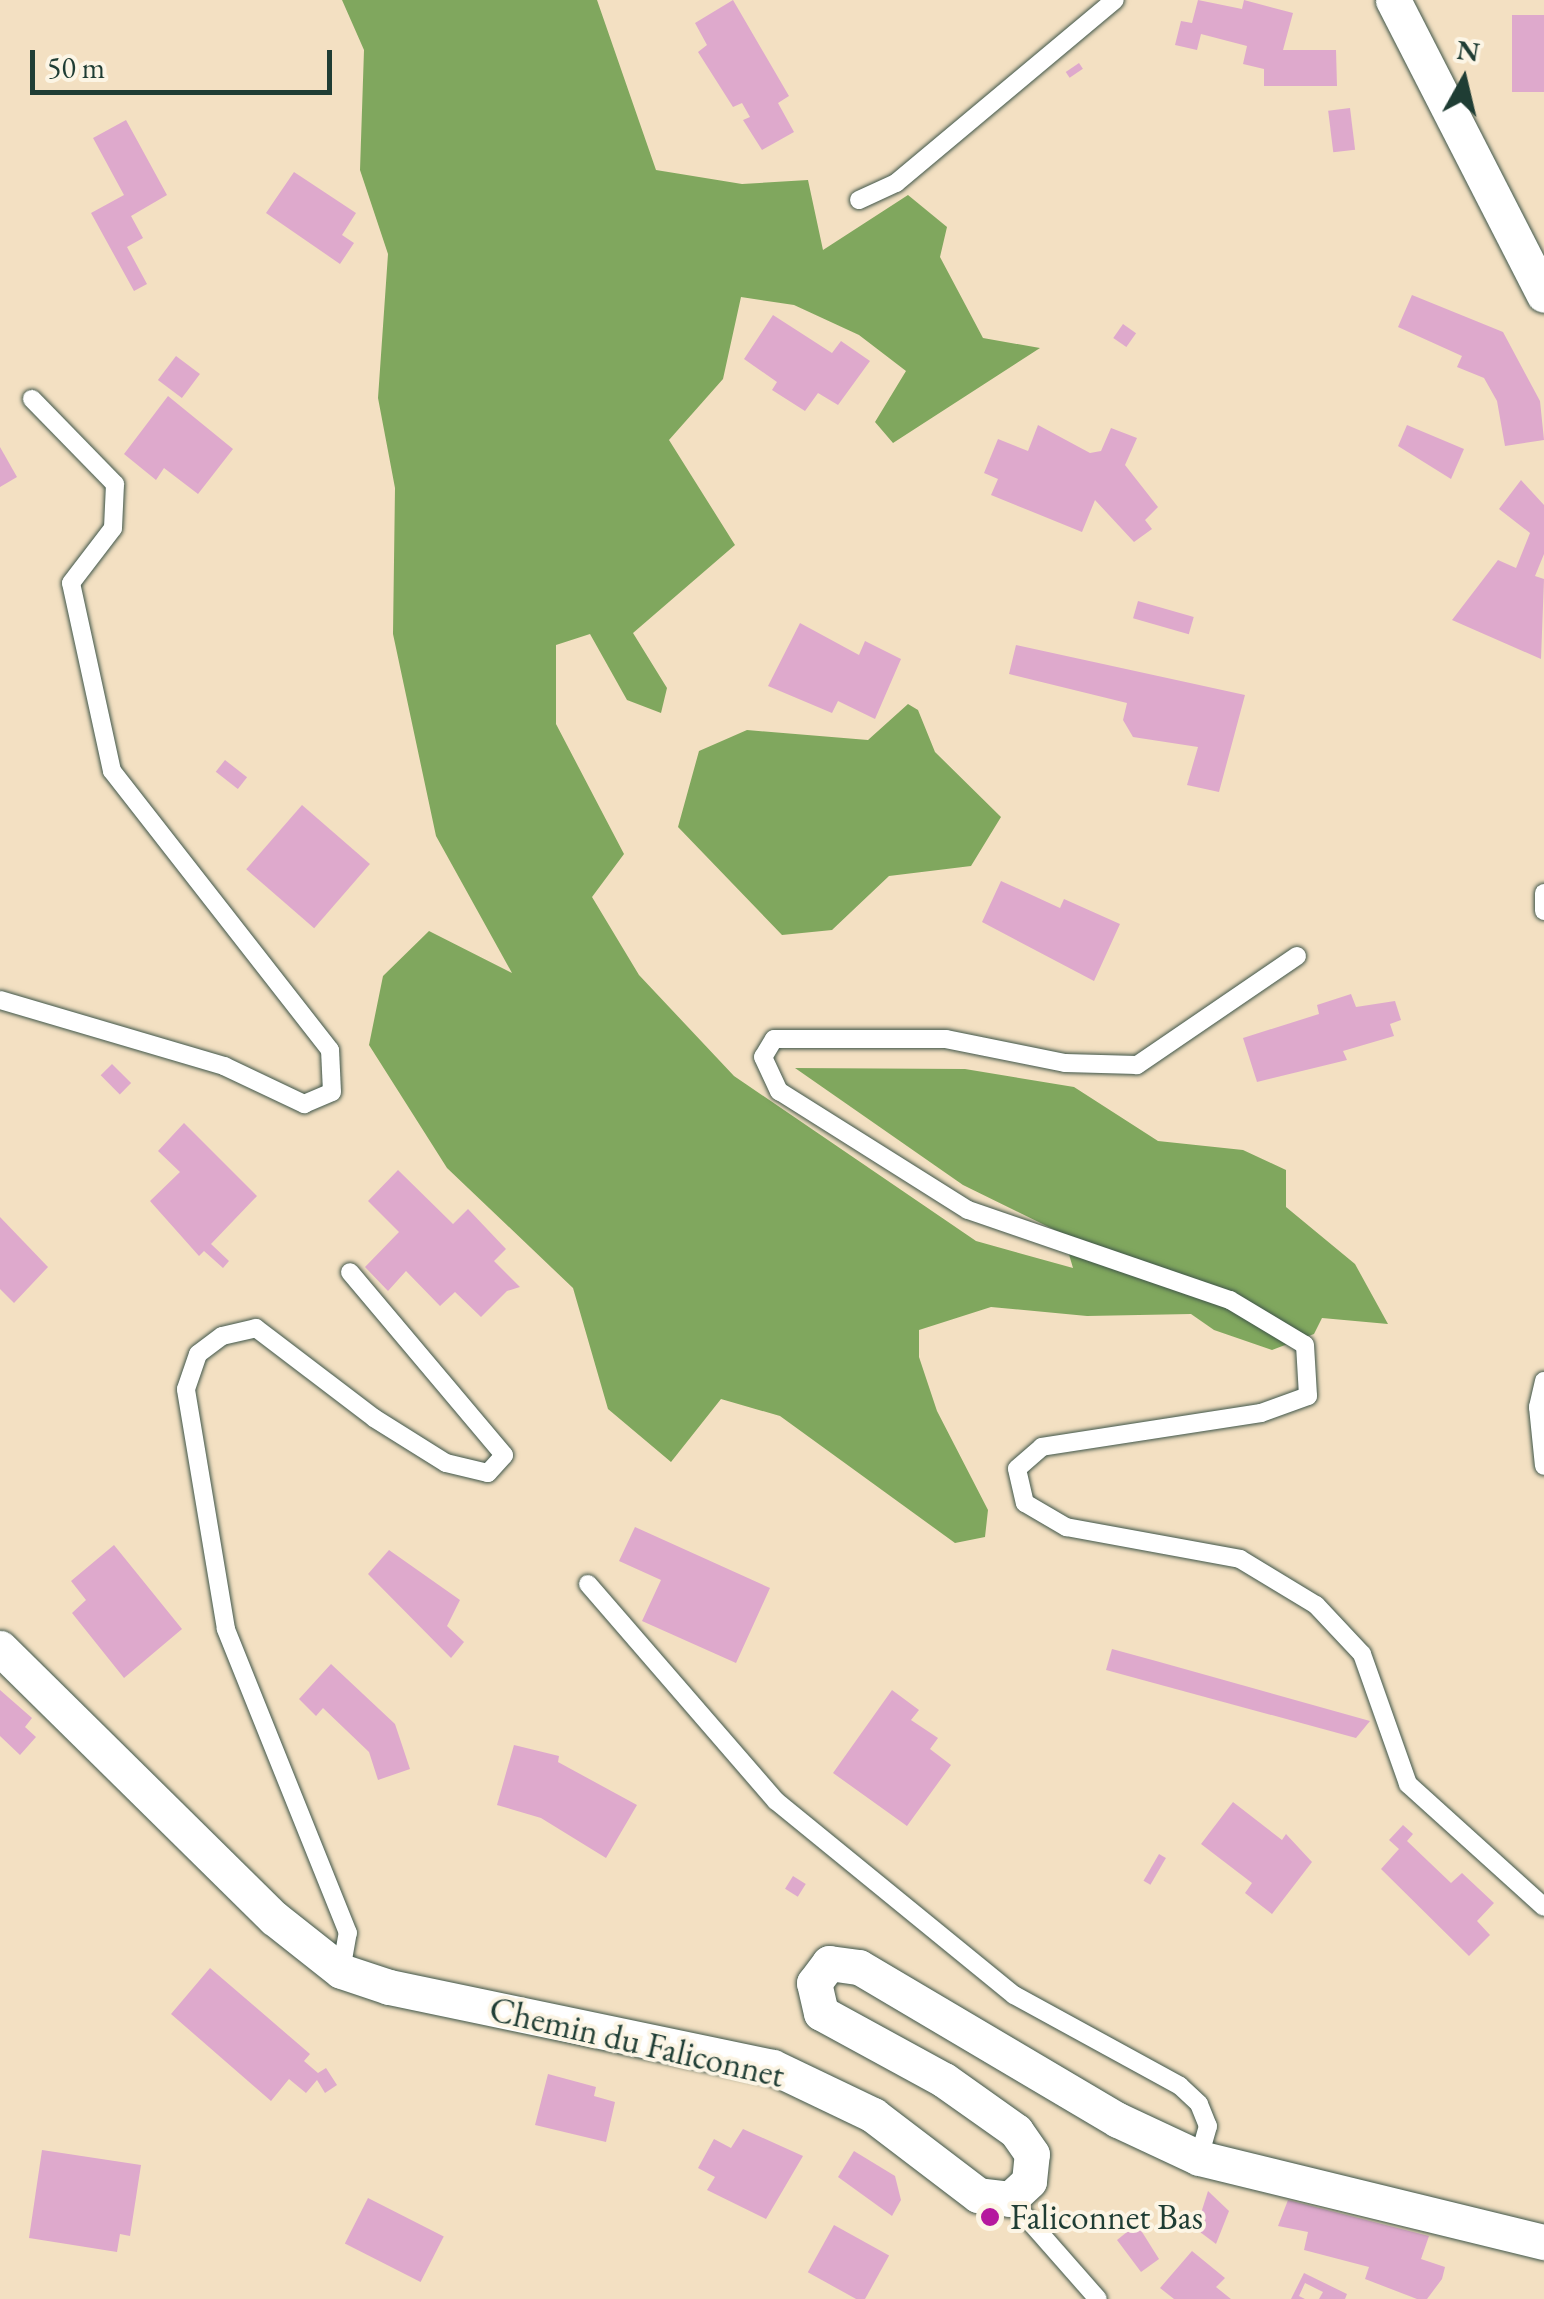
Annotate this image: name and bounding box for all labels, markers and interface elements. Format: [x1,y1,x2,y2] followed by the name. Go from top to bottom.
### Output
[35,30,338,92] scale bar
[1414,30,1514,130] north arrow
[1454,31,1482,70] text: N
[47,48,105,87] text: 50 m
[486,1988,788,2096] street label: Chemin du Faliconnet
[1010,2196,1203,2238] place label: Faliconnet Bas
[979,2206,1001,2228] marker: Faliconnet Bas

